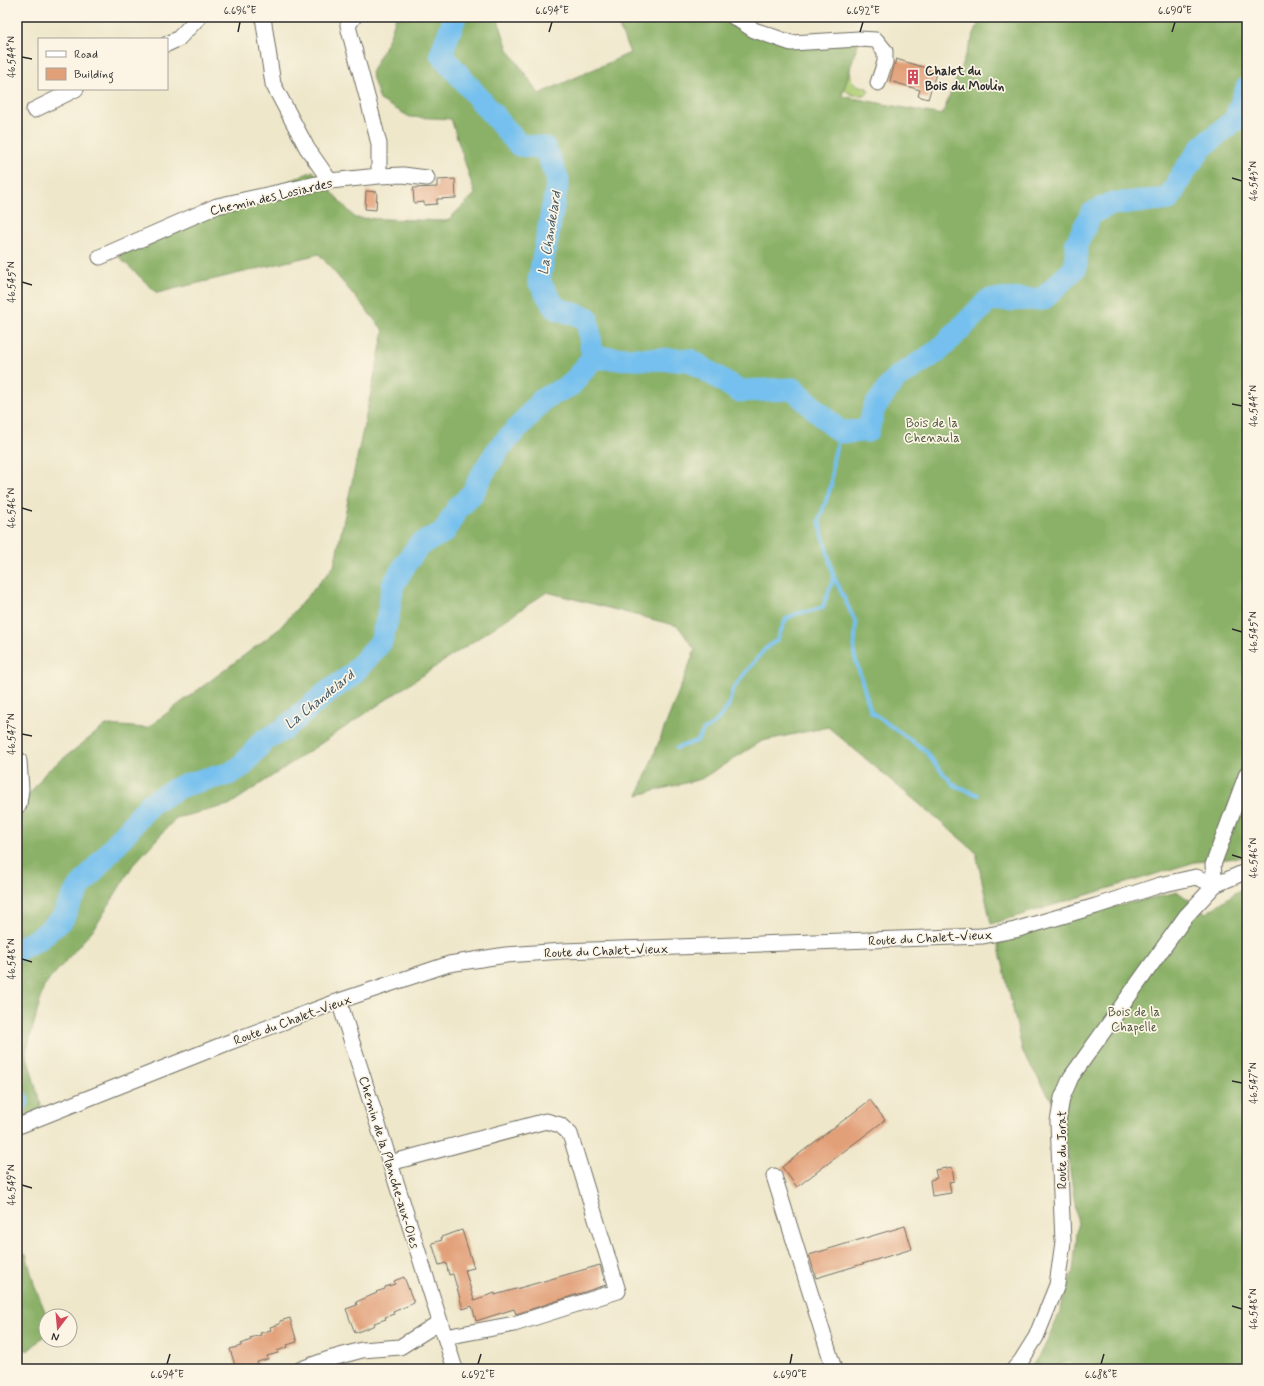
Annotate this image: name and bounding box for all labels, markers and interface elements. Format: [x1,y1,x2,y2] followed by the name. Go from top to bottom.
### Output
[224,4,256,18] text: 6.696°E
[535,4,569,18] text: 6.694°E
[846,4,880,18] text: 6.692°E
[1158,4,1192,18] text: 6.690°E
[5,36,19,78] text: 46.544°N
[38,38,168,90] legend
[74,47,98,63] text: Road
[925,63,1005,95] place label: Chalet du Bois du Moulin
[74,67,114,84] text: Building
[904,68,922,86] building icon: Chalet du Bois du Moulin
[1247,161,1261,201] text: 46.543°N
[208,175,334,220] street label: Chemin des Losiardes
[535,189,566,276] water label: La Chandelard
[5,261,19,303] text: 46.545°N
[1247,385,1261,427] text: 46.544°N
[904,415,960,447] park label: Bois de la Chenaula
[5,487,19,528] text: 46.546°N
[1247,611,1261,653] text: 46.545°N
[281,666,359,733] water label: La Chandelard
[5,713,19,755] text: 46.547°N
[1247,837,1261,878] text: 46.546°N
[868,927,993,950] street label: Route du Chalet-Vieux
[5,938,19,980] text: 46.548°N
[544,941,669,962] street label: Route du Chalet-Vieux
[231,991,354,1050] street label: Route du Chalet-Vieux
[1108,1004,1161,1036] park label: Bois de la Chapelle
[1247,1062,1261,1104] text: 46.547°N
[354,1074,423,1251] street label: Chemin de la Planche-aux-Oies
[1054,1111,1071,1189] street label: Route du Jorat
[5,1164,19,1206] text: 46.549°N
[1247,1288,1261,1330] text: 46.548°N
[38,1308,78,1348] north arrow
[50,1329,61,1344] text: N
[150,1368,184,1382] text: 6.694°E
[461,1368,495,1382] text: 6.692°E
[773,1368,807,1382] text: 6.690°E
[1085,1368,1117,1382] text: 6.688°E

